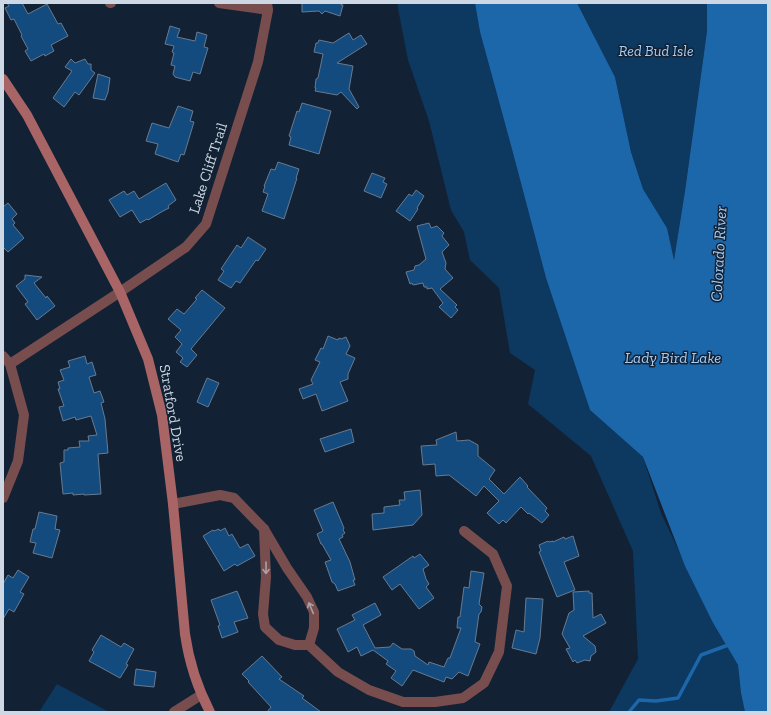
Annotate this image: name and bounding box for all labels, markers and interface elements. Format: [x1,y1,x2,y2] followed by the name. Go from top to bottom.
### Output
[619,42,693,60] park label: Red Bud Isle
[185,120,231,216] street label: Lake Cliff Trail
[707,205,731,302] water label: Colorado River
[625,348,721,367] water label: Lady Bird Lake
[156,363,190,463] street label: Stratford Drive
[262,561,270,574] one-way arrow
[307,602,315,614] one-way arrow

